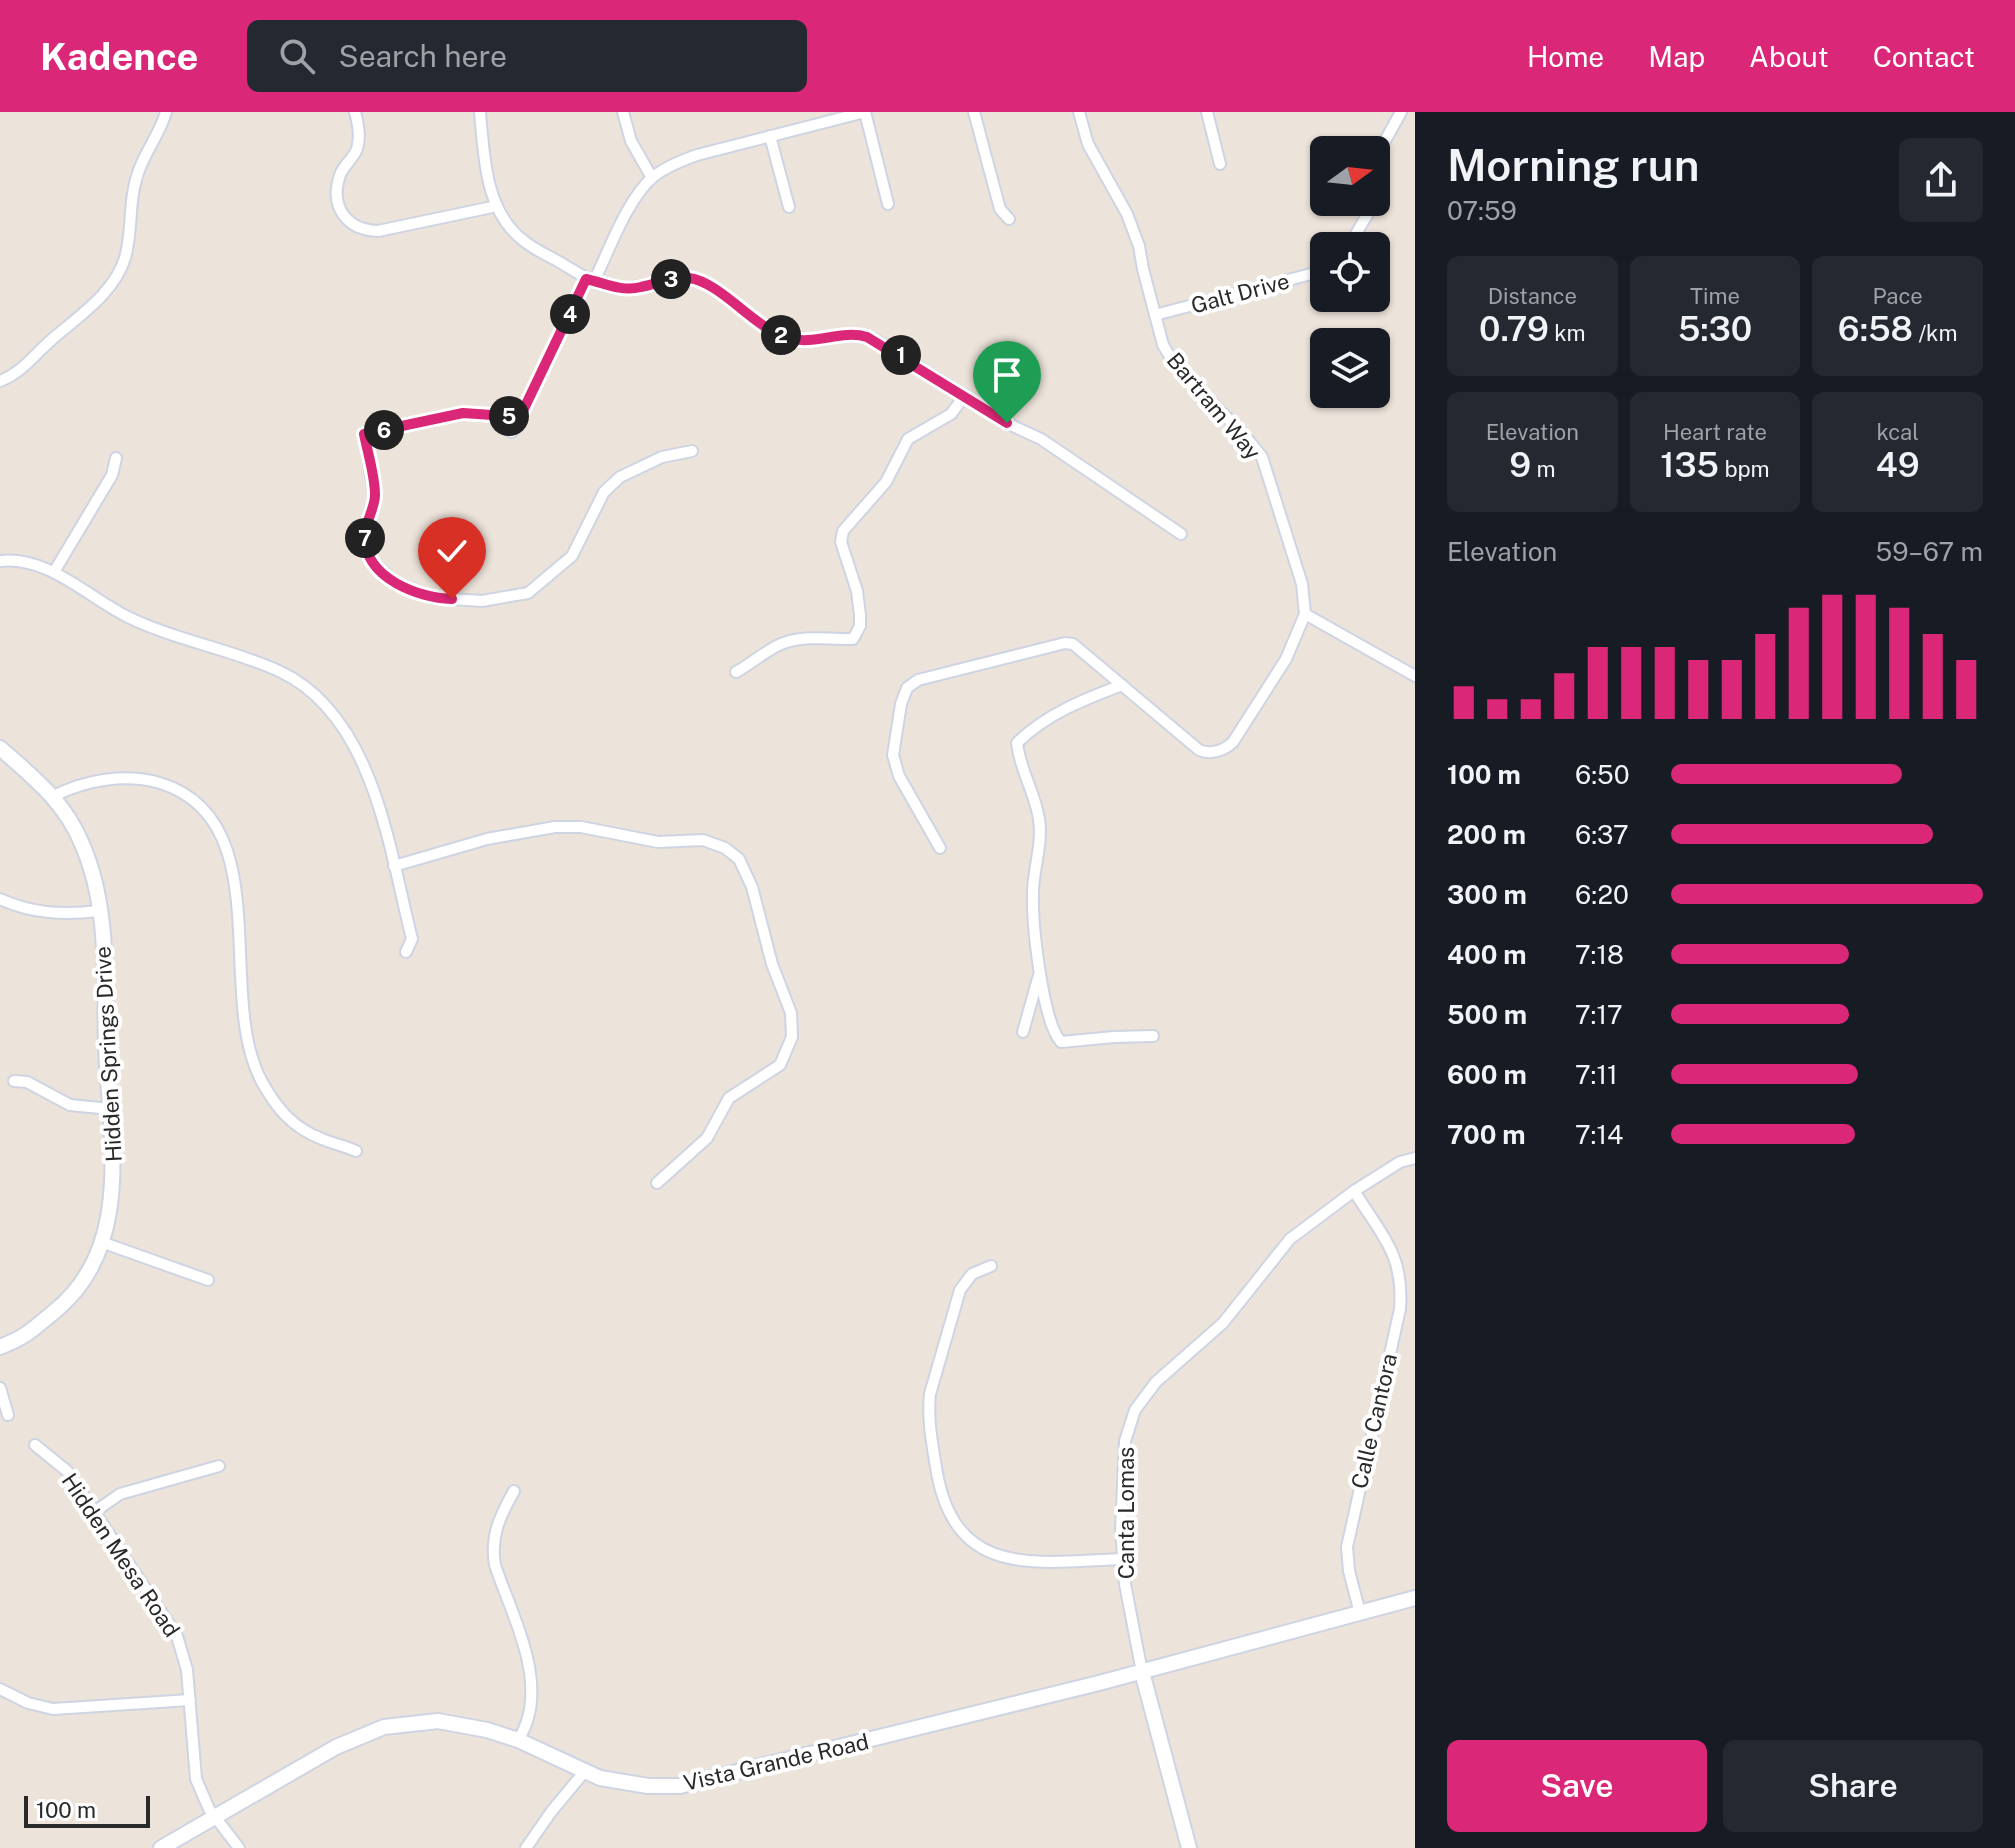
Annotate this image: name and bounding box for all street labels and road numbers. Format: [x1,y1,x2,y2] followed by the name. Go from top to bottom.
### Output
[1188,267,1292,319] street label: Galt Drive
[1162,347,1266,465] street label: Bartram Way
[89,945,127,1163] street label: Hidden Springs Drive
[1346,1351,1402,1491] street label: Calle Cantora
[1113,1447,1139,1579] street label: Canta Lomas
[57,1468,185,1642] street label: Hidden Mesa Road
[681,1728,871,1796] street label: Vista Grande Road

